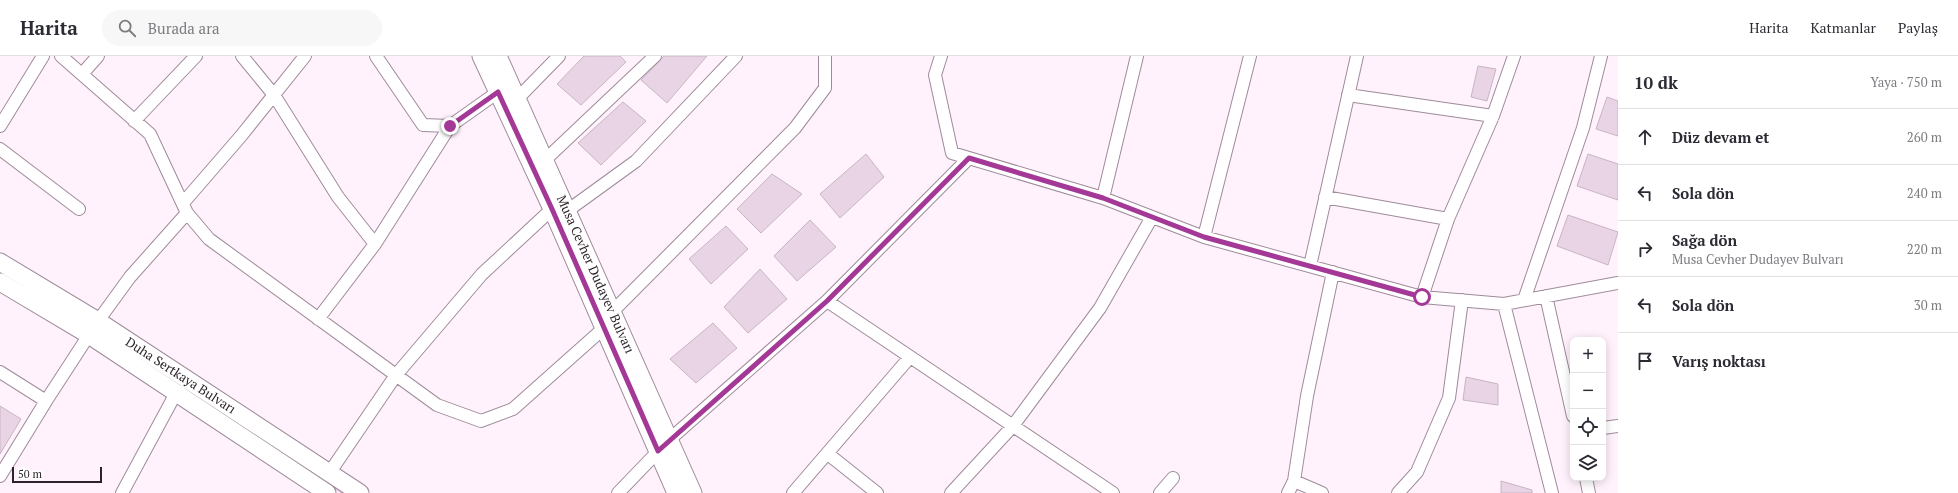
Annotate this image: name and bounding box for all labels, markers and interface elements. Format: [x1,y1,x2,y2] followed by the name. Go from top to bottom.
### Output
[102,10,382,46] search box
[20,15,78,40] text: Harita
[116,17,138,39] icon: search
[148,18,220,38] text: Burada ara
[1749,18,1788,37] text: Harita
[1810,18,1876,37] text: Katmanlar
[1898,18,1938,37] text: Paylaş
[1634,71,1678,94] text: 10 dk
[1870,73,1942,91] text: Yaya · 750 m
[441,117,459,135] route end
[1634,126,1656,148] icon: ahead
[1672,127,1769,147] text: Düz devam et
[1907,128,1942,146] text: 260 m
[1634,182,1656,204] icon: left
[1672,183,1734,203] text: Sola dön
[1907,184,1942,202] text: 240 m
[553,192,639,356] street label: Musa Cevher Dudayev Bulvarı
[1672,230,1737,250] text: Sağa dön
[1634,238,1656,260] icon: right
[1907,240,1942,258] text: 220 m
[1672,250,1844,268] text: Musa Cevher Dudayev Bulvarı
[1413,288,1431,306] route start
[1634,294,1656,316] icon: left
[1672,295,1734,315] text: Sola dön
[1914,296,1942,314] text: 30 m
[122,333,240,418] street label: Duha Sertkaya Bulvarı
[1570,337,1606,481] map controls
[1570,337,1606,373] button: +
[1634,350,1656,372] icon: arrive
[1672,351,1766,371] text: Varış noktası
[1570,373,1606,409] button: −
[1570,409,1606,445] button: locate
[1570,445,1606,481] button: layers
[12,465,102,484] scale bar
[18,467,42,481] text: 50 m

